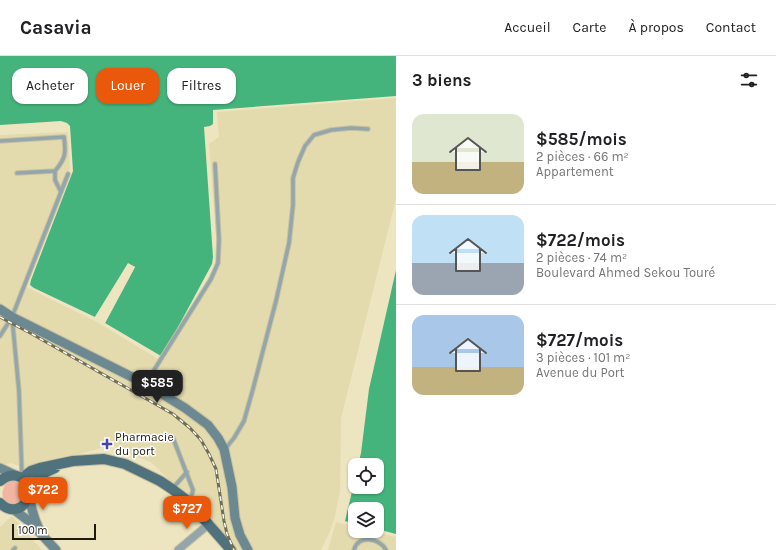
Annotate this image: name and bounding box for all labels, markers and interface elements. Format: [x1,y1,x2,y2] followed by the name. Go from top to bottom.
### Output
[20,17,92,39] text: Casavia
[504,19,551,36] text: Accueil
[573,19,606,36] text: Carte
[628,19,684,36] text: À propos
[706,19,756,36] text: Contact
[12,68,88,104] chip: Acheter
[96,68,159,104] chip: Louer
[167,68,236,104] chip: Filtres
[738,69,760,91] icon: filters
[412,70,471,90] text: 3 biens
[536,129,627,149] text: $585/mois
[444,130,492,178] icon: home
[536,149,629,164] text: 2 pièces · 66 m²
[536,164,614,179] text: Appartement
[536,230,625,250] text: $722/mois
[444,231,492,279] icon: home
[536,250,627,265] text: 2 pièces · 74 m²
[536,265,715,280] text: Boulevard Ahmed Sekou Touré
[536,330,623,350] text: $727/mois
[444,331,492,379] icon: home
[536,350,630,365] text: 3 pièces · 101 m²
[536,365,624,380] text: Avenue du Port
[133,370,181,404] pin: $585
[141,375,173,390] text: $585
[115,430,174,458] place label: Pharmacie du port
[102,439,112,449] marker: Pharmacie du port
[348,458,384,538] map controls
[348,458,384,494] button: locate
[19,477,67,511] pin: $722
[27,482,59,497] text: $722
[163,496,211,530] pin: $727
[172,501,202,516] text: $727
[348,502,384,538] button: layers
[12,522,96,541] scale bar
[18,524,48,537] text: 100 m

